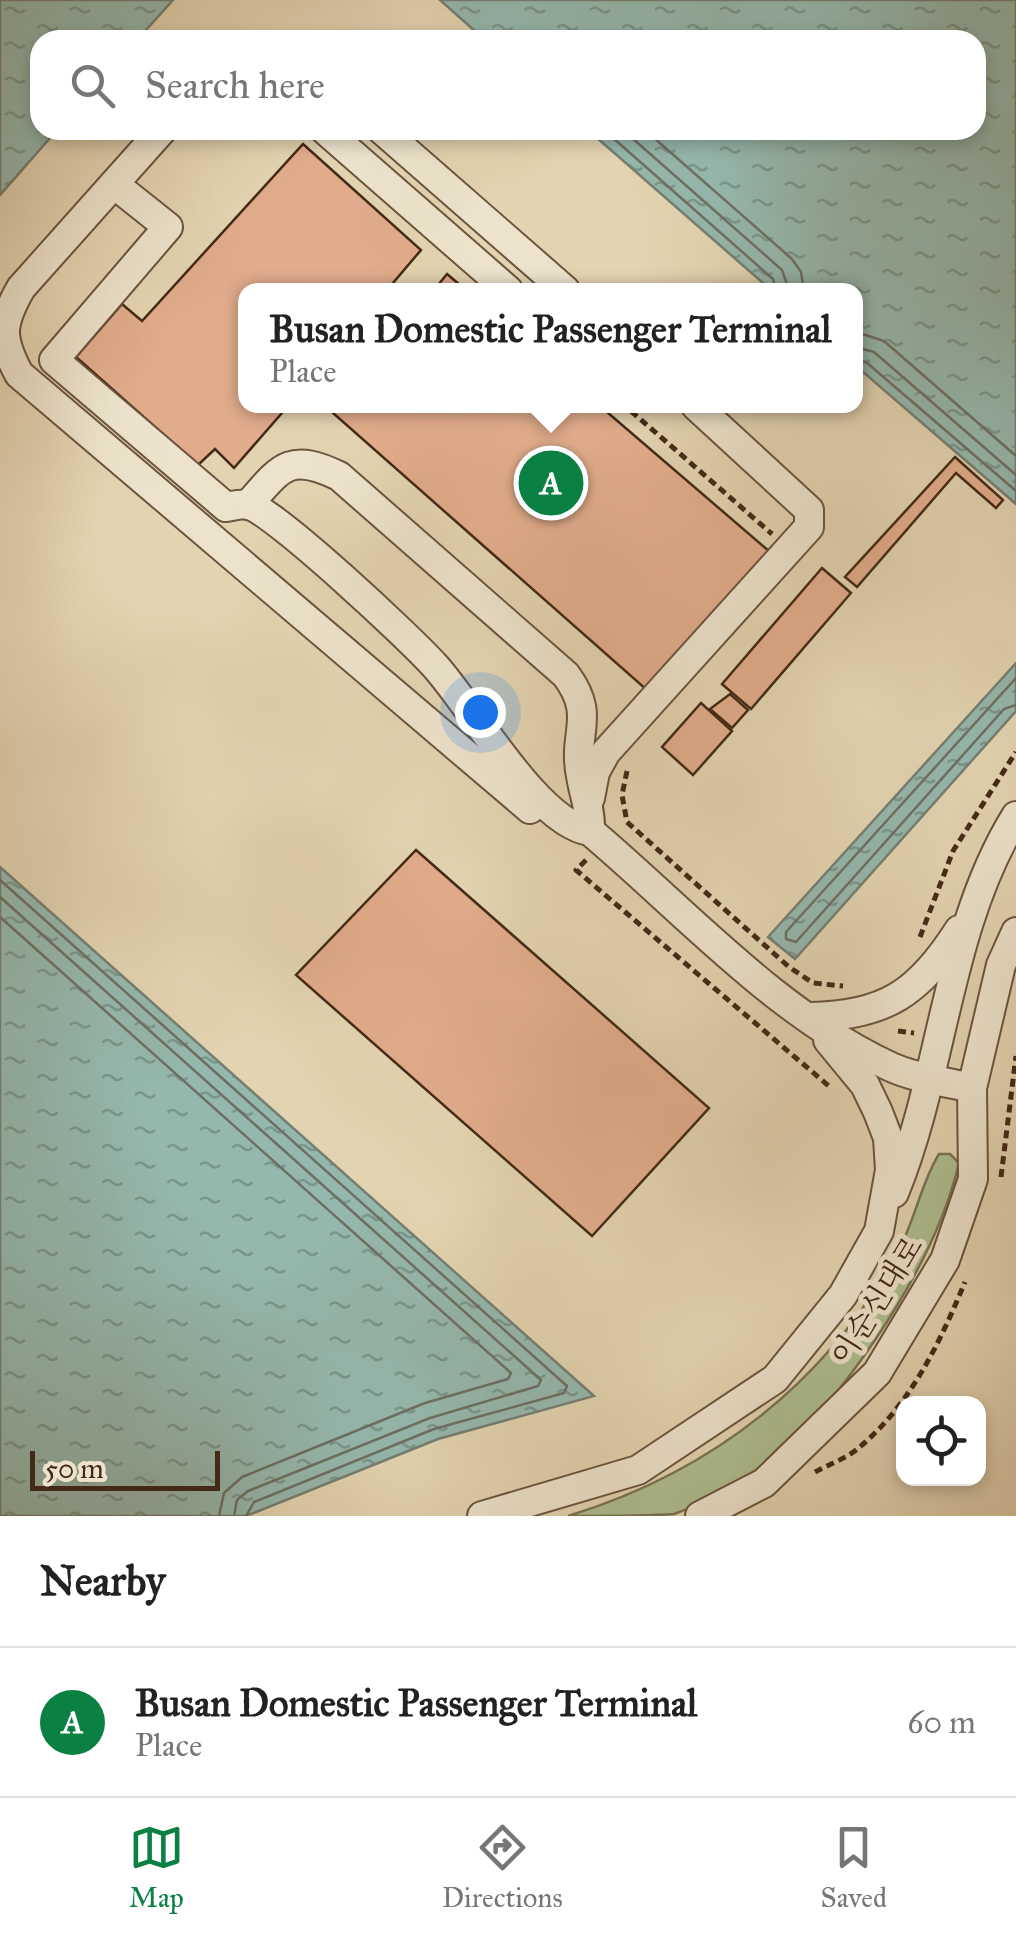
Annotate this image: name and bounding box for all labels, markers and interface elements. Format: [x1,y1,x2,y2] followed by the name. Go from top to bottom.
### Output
[30,30,986,140] search box
[65,58,120,113] icon: search
[145,62,325,108] text: Search here
[238,283,863,413] popup
[269,306,832,352] text: Busan Domestic Passenger Terminal
[269,352,337,391] text: Place
[518,446,584,520] pin: A
[455,687,506,738] your location
[823,1230,931,1372] street label: 이순신대로
[896,1396,986,1486] map controls
[896,1396,986,1486] button: locate
[30,1446,220,1490] scale bar
[45,1451,104,1486] text: 50 m
[40,1555,165,1607] text: Nearby
[135,1680,697,1726] text: Busan Domestic Passenger Terminal
[62,1703,83,1742] text: A
[907,1703,976,1742] text: 60 m
[135,1726,202,1765] text: Place
[129,1820,184,1915] tab: Map
[442,1820,563,1915] tab: Directions
[821,1820,887,1915] tab: Saved

